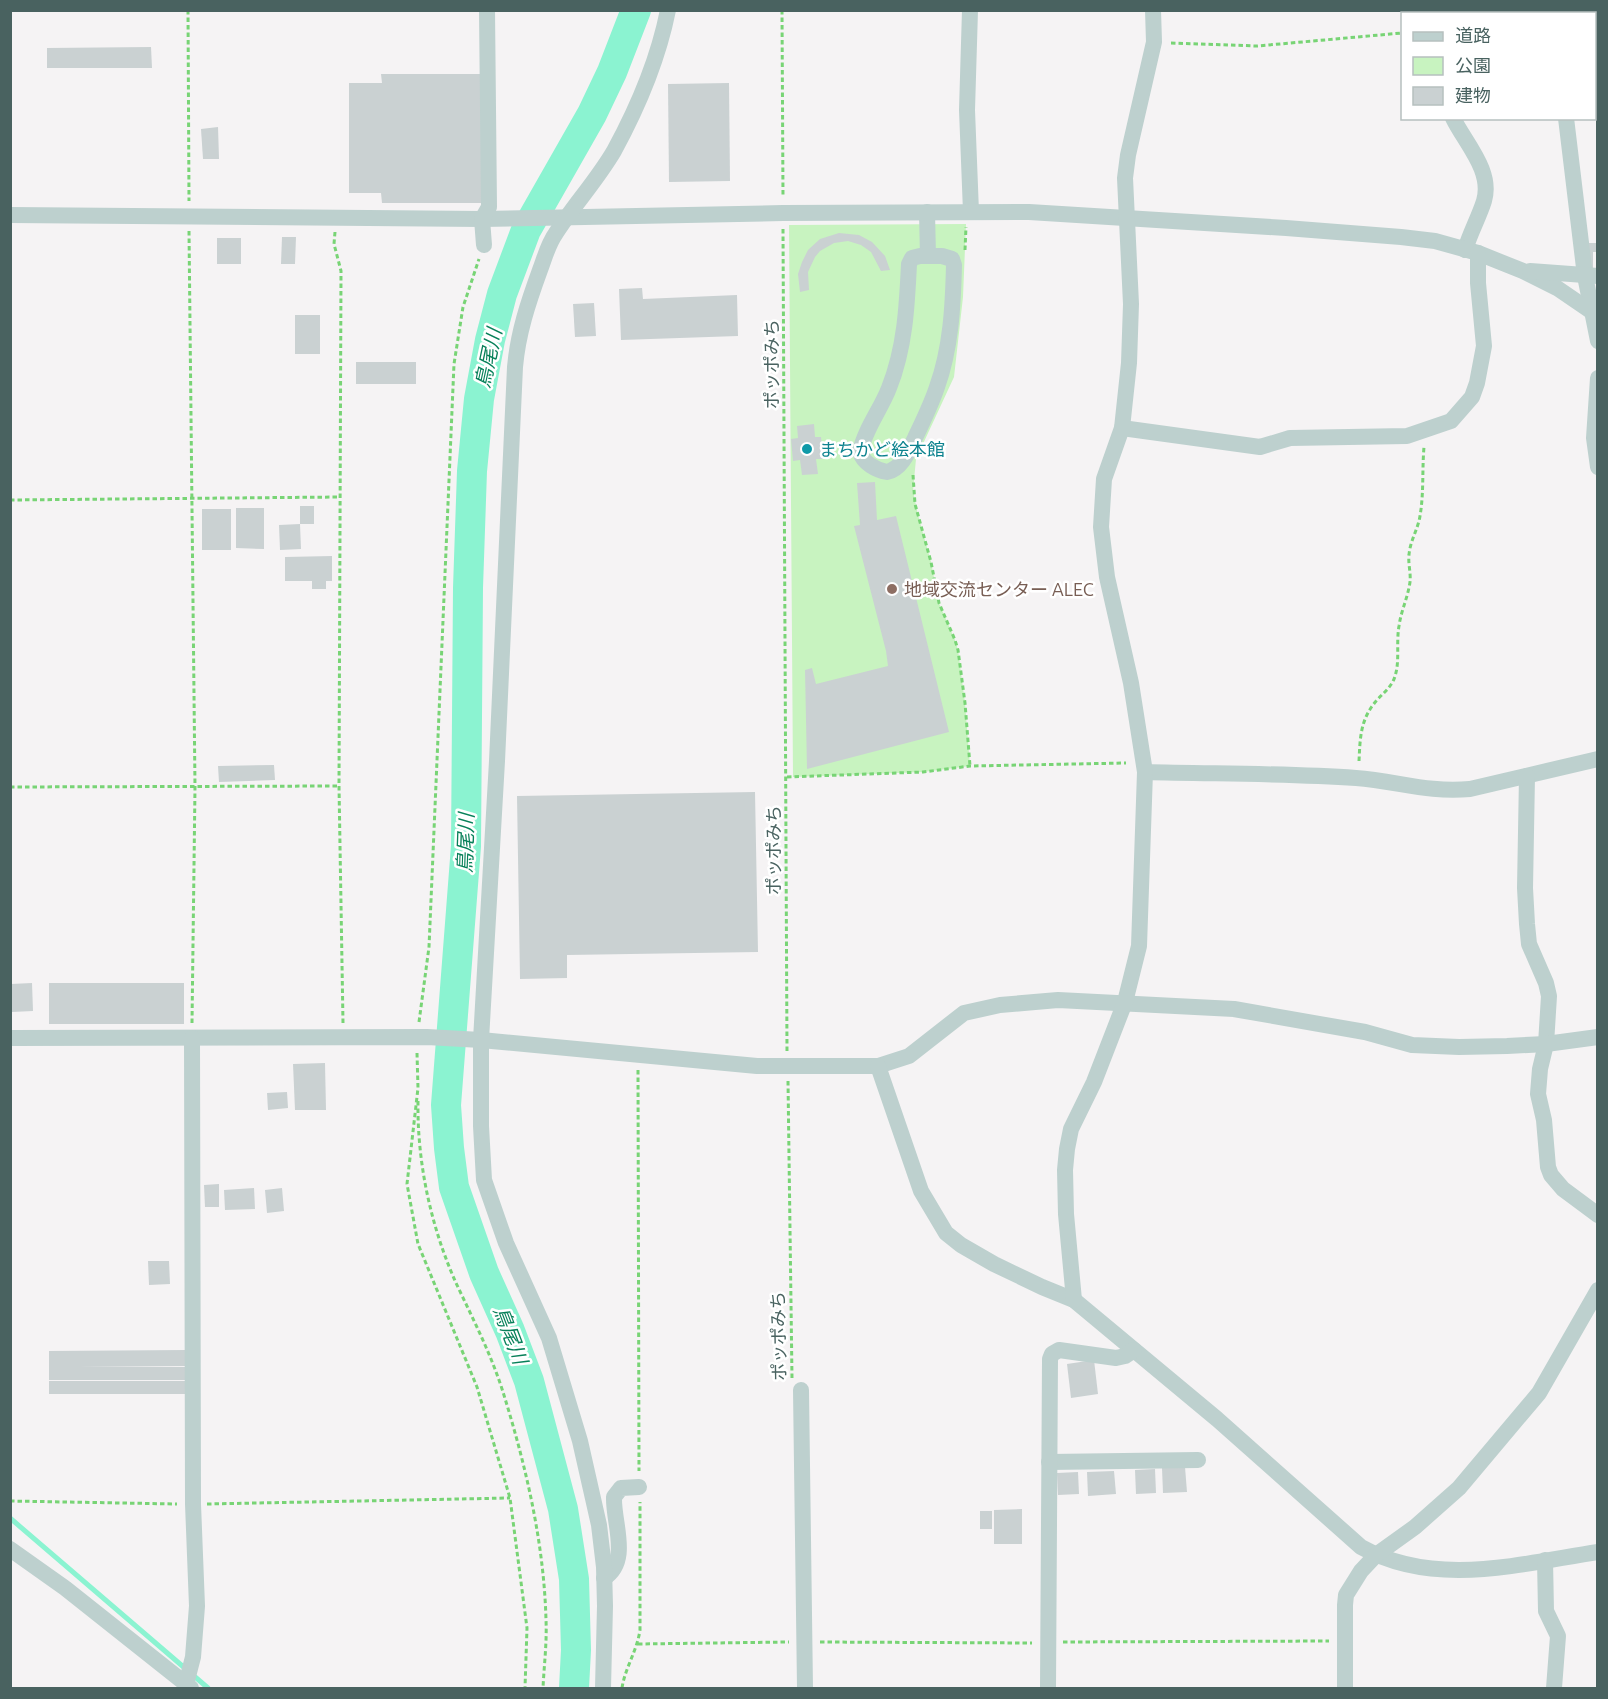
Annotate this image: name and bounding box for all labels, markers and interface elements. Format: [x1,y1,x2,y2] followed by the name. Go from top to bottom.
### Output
[1401,12,1596,120] legend
[1455,25,1491,45] text: 道路
[1455,55,1491,75] text: 公園
[1455,85,1491,105] text: 建物
[761,319,781,409] street label: ポッポみち
[471,324,506,390] water label: 鳥尾川
[819,439,945,459] place label: まちかど絵本館
[800,442,814,456] marker: まちかど絵本館
[904,579,1094,599] place label: 地域交流センター ALEC
[885,582,899,596] marker: 地域交流センター ALEC
[763,805,783,895] street label: ポッポみち
[452,811,478,873] water label: 鳥尾川
[767,1291,789,1381] street label: ポッポみち
[490,1303,533,1369] water label: 鳥尾川

